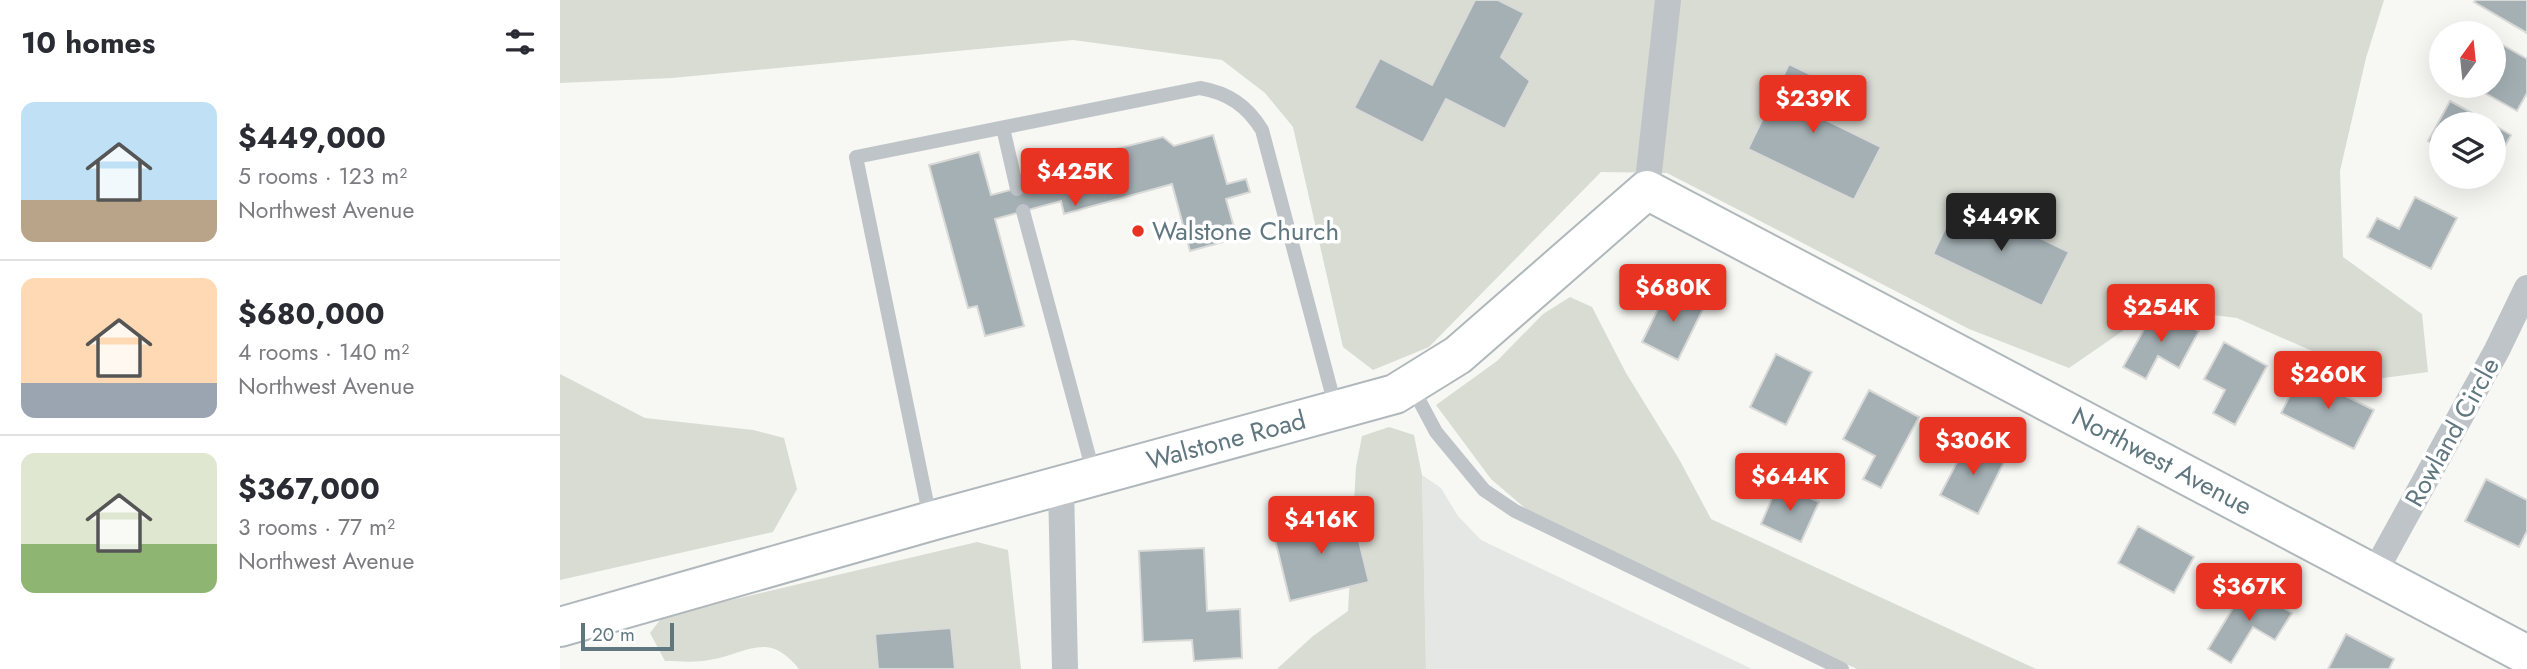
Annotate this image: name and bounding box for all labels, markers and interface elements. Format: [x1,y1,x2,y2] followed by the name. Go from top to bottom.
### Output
[21,21,155,64] text: 10 homes
[2429,21,2506,98] north arrow
[2429,21,2506,189] map controls
[501,23,539,61] icon: filters
[1764,76,1862,135] pin: $239K
[1775,81,1851,115] text: $239K
[2429,112,2506,189] button: layers
[238,116,386,159] text: $449,000
[77,130,161,214] icon: home
[1026,148,1124,208] pin: $425K
[1037,154,1113,188] text: $425K
[238,159,407,193] text: 5 rooms · 123 m²
[238,193,414,227] text: Northwest Avenue
[1952,194,2050,253] pin: $449K
[1962,199,2040,233] text: $449K
[1152,212,1339,250] place label: Walstone Church
[1130,223,1146,239] marker: Walstone Church
[1624,264,1722,324] pin: $680K
[1635,270,1711,304] text: $680K
[2112,284,2210,344] pin: $254K
[2123,290,2199,324] text: $254K
[238,292,385,335] text: $680,000
[77,306,161,390] icon: home
[238,335,409,369] text: 4 rooms · 140 m²
[2395,350,2509,514] street label: Rowland Circle
[2279,352,2377,411] pin: $260K
[2290,357,2366,391] text: $260K
[238,369,414,403] text: Northwest Avenue
[2065,397,2259,525] street label: Northwest Avenue
[1142,400,1310,480] street label: Walstone Road
[1924,418,2022,477] pin: $306K
[1935,423,2011,457] text: $306K
[1741,454,1839,513] pin: $644K
[1751,459,1829,493] text: $644K
[238,467,380,510] text: $367,000
[77,481,161,565] icon: home
[1272,496,1370,556] pin: $416K
[1284,502,1358,536] text: $416K
[238,510,395,544] text: 3 rooms · 77 m²
[238,544,414,578] text: Northwest Avenue
[2200,564,2298,623] pin: $367K
[2212,569,2286,603] text: $367K
[581,620,674,652] scale bar
[592,621,635,648] text: 20 m

